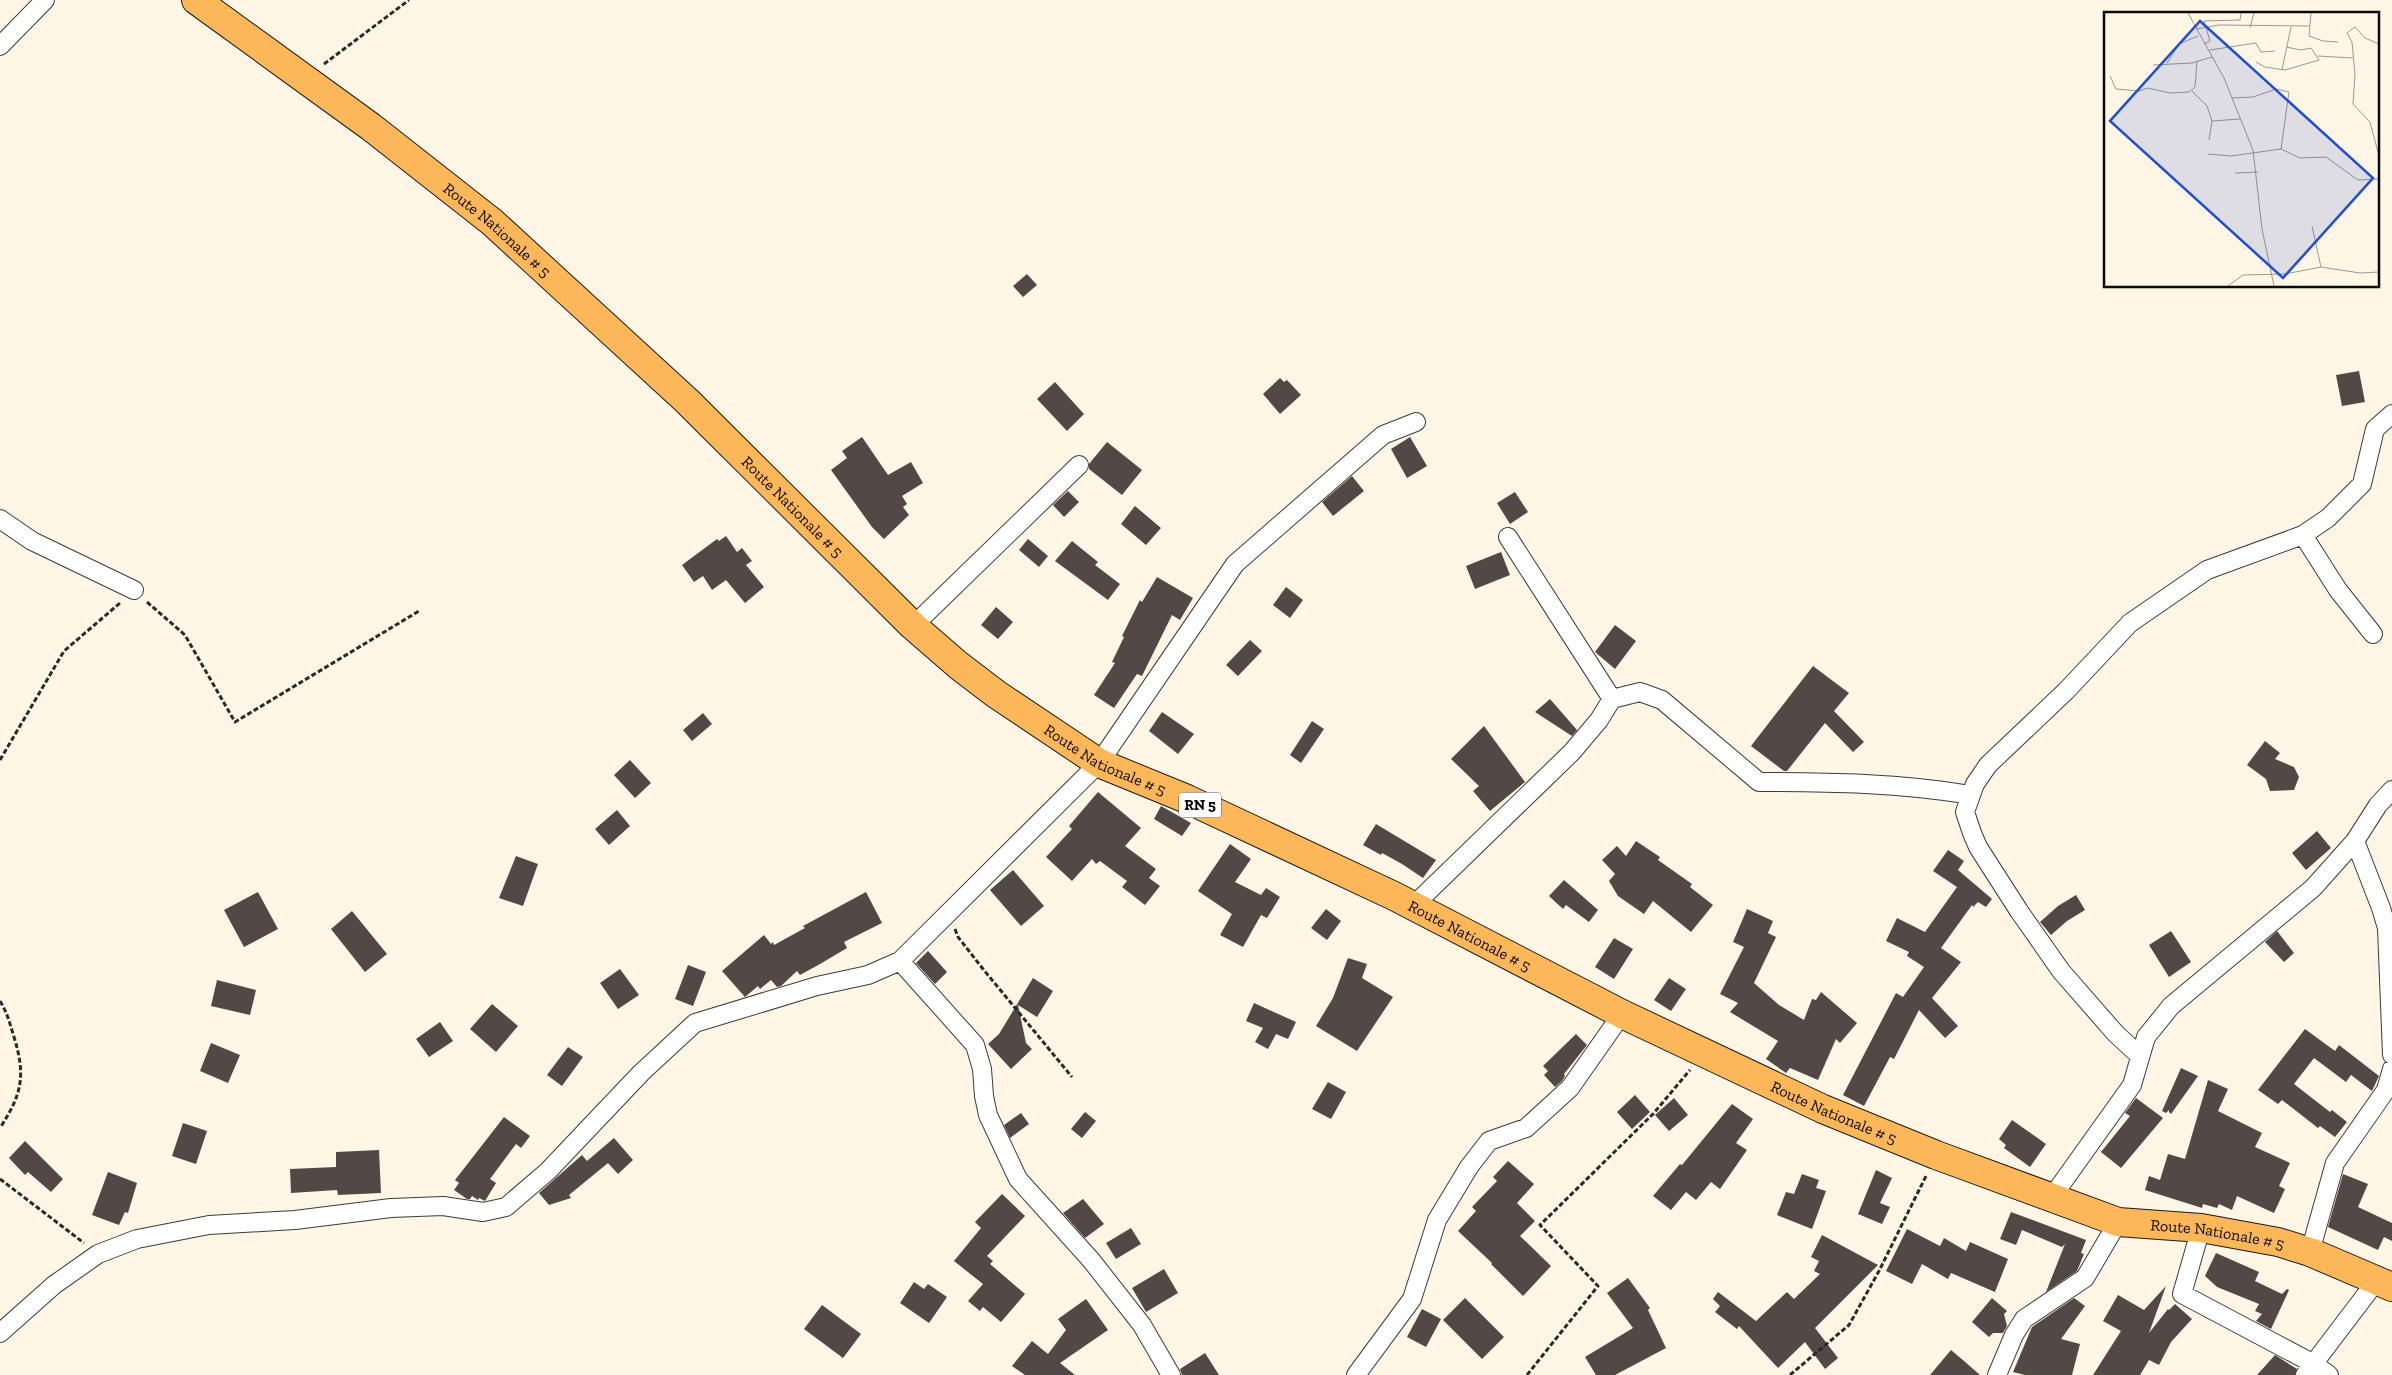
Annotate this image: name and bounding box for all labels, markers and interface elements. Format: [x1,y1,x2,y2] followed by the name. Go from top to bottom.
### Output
[2104,12,2380,288] inset map
[440,178,555,281] street label: Route Nationale # 5
[738,452,847,561] street label: Route Nationale # 5
[1041,720,1169,799] street label: Route Nationale # 5
[1179,792,1221,818] road number: RN 5
[1405,896,1534,975] street label: Route Nationale # 5
[1768,1076,1900,1148] street label: Route Nationale # 5
[2150,1215,2287,1253] street label: Route Nationale # 5

